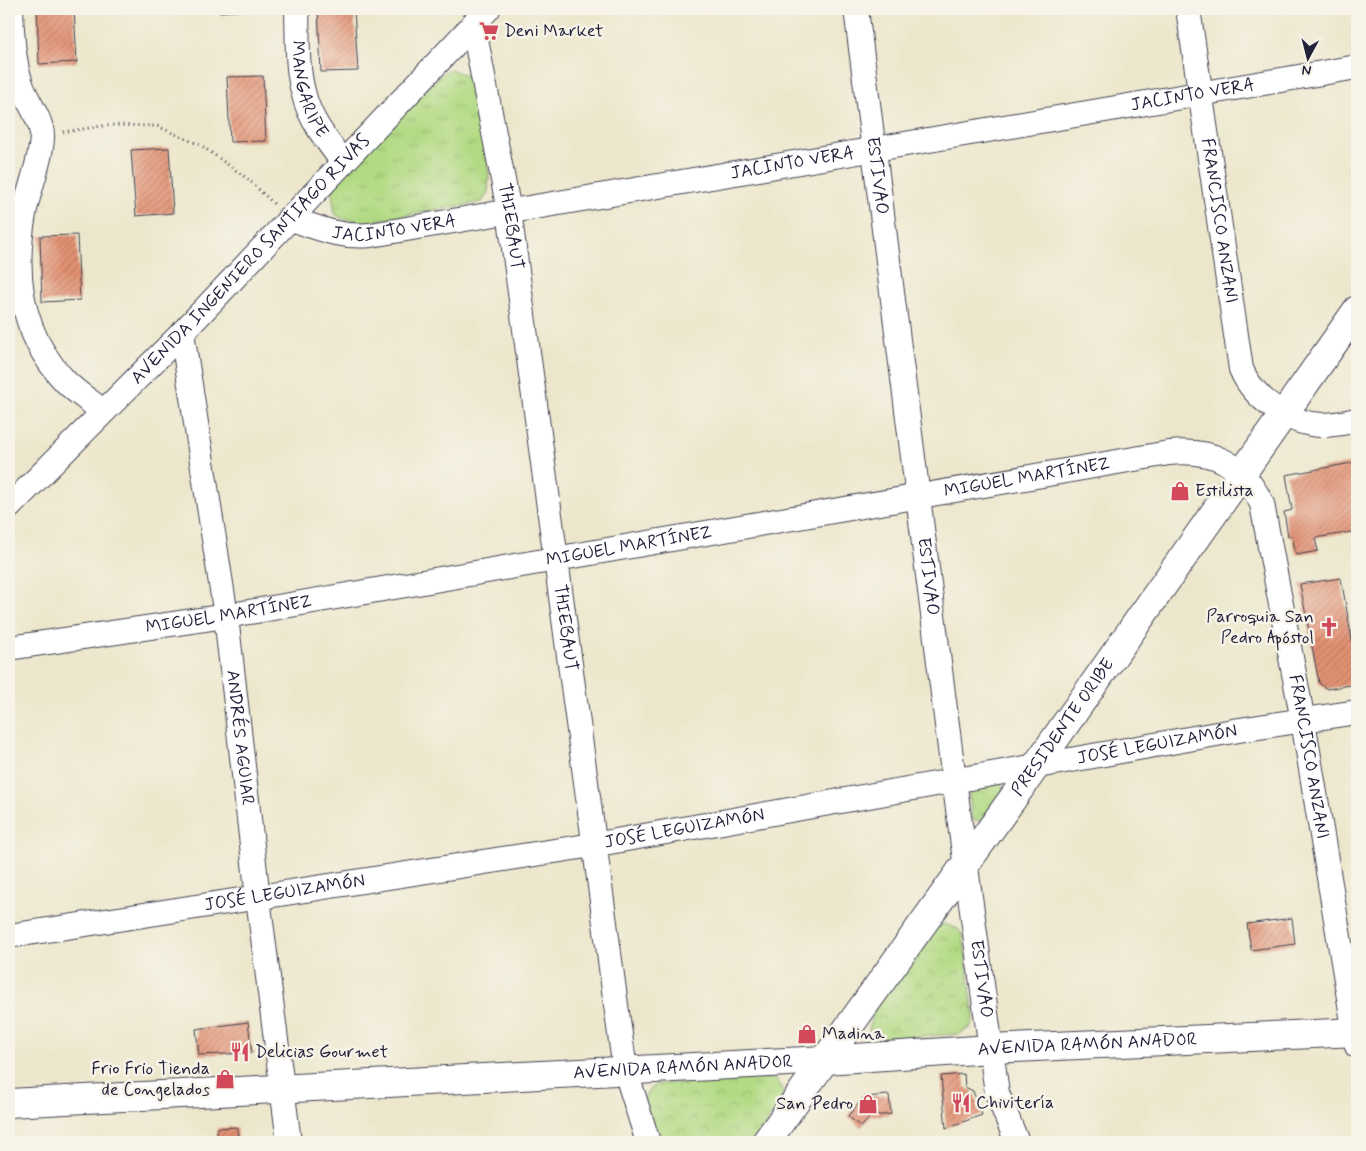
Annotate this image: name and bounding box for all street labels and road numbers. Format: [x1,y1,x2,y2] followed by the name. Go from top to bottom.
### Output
[285,40,334,143] street label: MANGARIPE
[1129,73,1256,117] street label: JACINTO VERA
[126,129,375,390] street label: AVENIDA INGENIERO SANTIAGO RIVAS
[860,135,894,216] street label: ESTIVAO
[1195,137,1243,305] street label: FRANCISCO ANZANI
[729,141,856,186] street label: JACINTO VERA
[492,181,529,271] street label: THIEBAUT
[330,209,458,248] street label: JACINTO VERA
[942,451,1111,504] street label: MIGUEL MARTÍNEZ
[544,520,713,572] street label: MIGUEL MARTÍNEZ
[911,536,945,617] street label: ESTIVAO
[547,583,583,673] street label: THIEBAUT
[144,589,313,640] street label: MIGUEL MARTÍNEZ
[1006,654,1120,801] street label: PRESIDENTE ORIBE
[220,669,259,807] street label: ANDRÉS AGUIAR
[1282,673,1334,841] street label: FRANCISCO ANZANI
[1075,719,1239,771] street label: JOSÉ LEGUIZAMÓN
[603,803,766,855] street label: JOSÉ LEGUIZAMÓN
[203,869,367,917] street label: JOSÉ LEGUIZAMÓN
[964,938,999,1019] street label: ESTIVAO
[977,1027,1198,1062] street label: AVENIDA RAMÓN ANADOR
[573,1050,794,1085] street label: AVENIDA RAMÓN ANADOR

